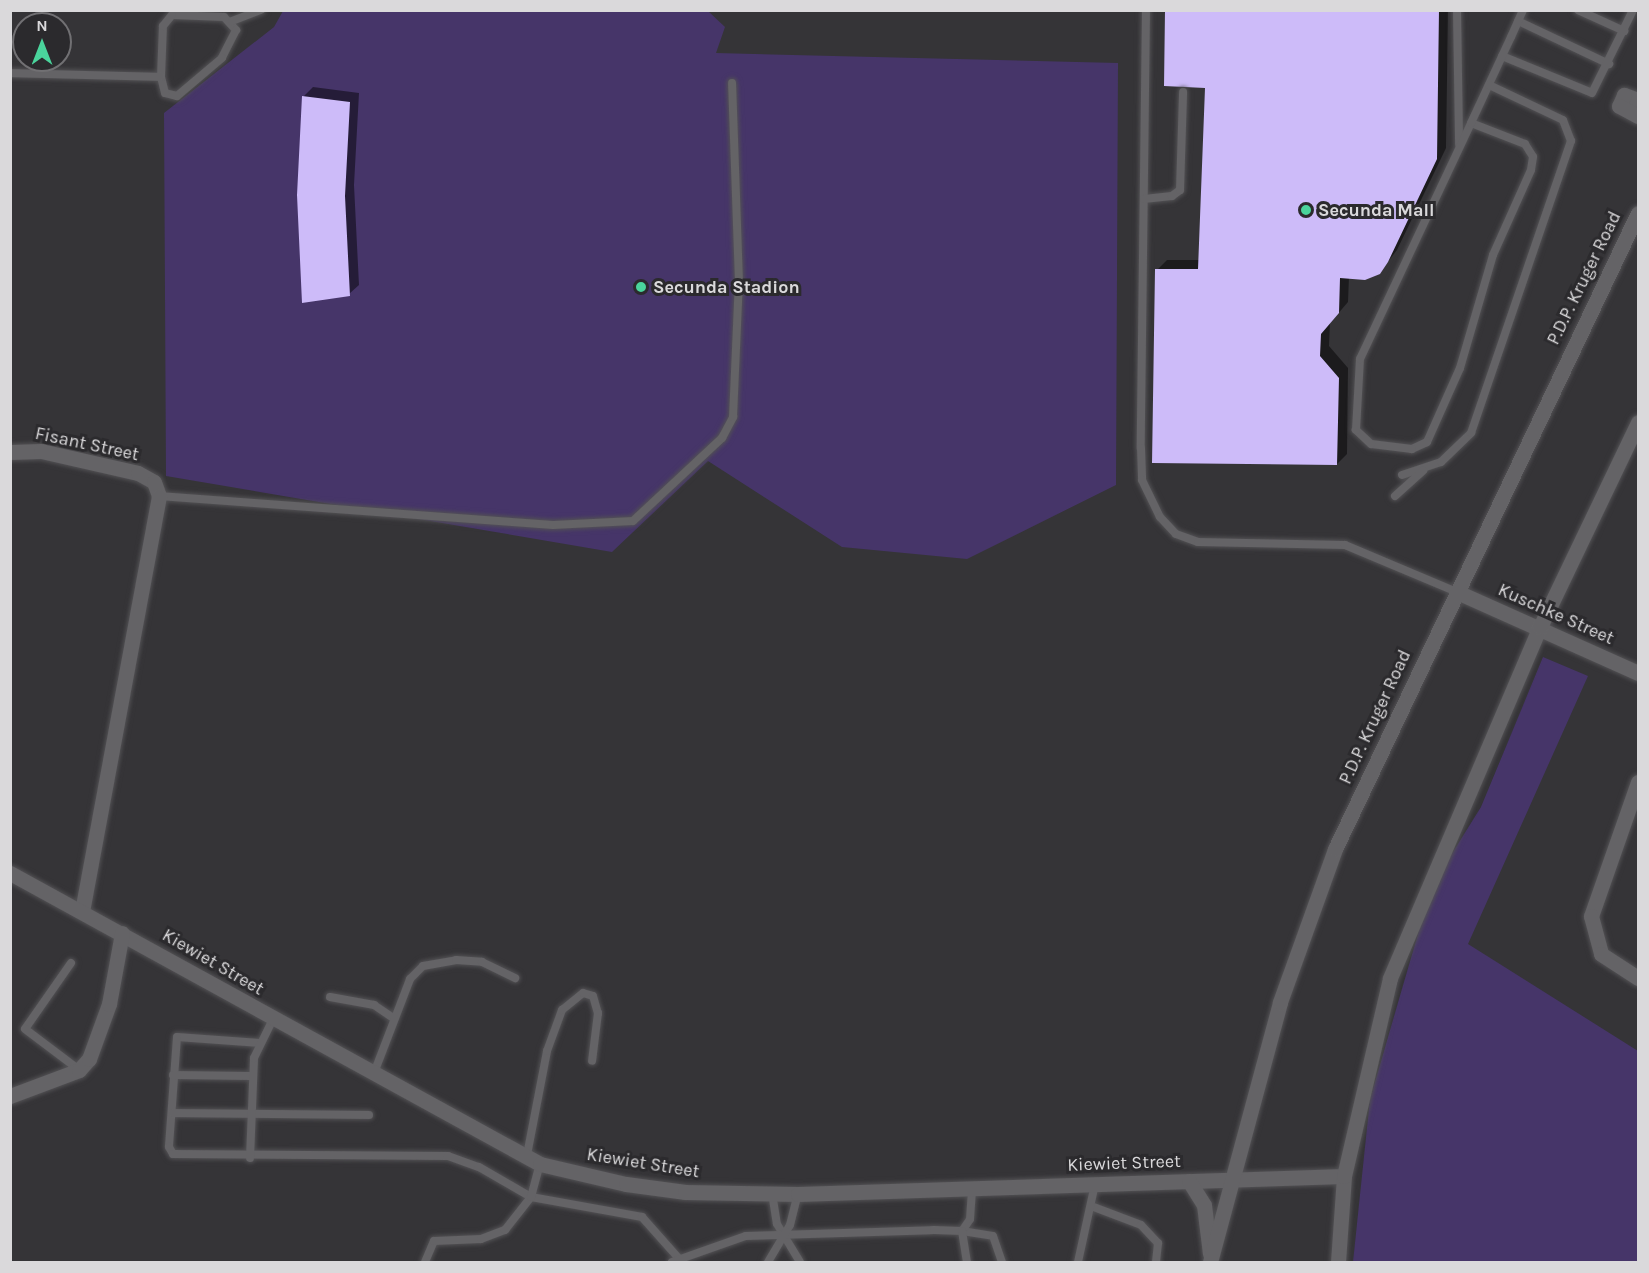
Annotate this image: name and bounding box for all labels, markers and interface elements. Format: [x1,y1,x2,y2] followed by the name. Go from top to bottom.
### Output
[12,12,72,72] north arrow
[36,16,48,35] text: N
[1318,199,1434,221] place label: Secunda Mall
[1299,203,1313,217] marker: Secunda Mall
[1542,208,1626,348] street label: P.D.P. Kruger Road
[653,276,800,298] place label: Secunda Stadion
[634,280,648,294] marker: Secunda Stadion
[33,422,141,466] street label: Fisant Street
[1495,579,1617,649] street label: Kuschke Street
[1334,646,1416,788] street label: P.D.P. Kruger Road
[158,924,268,1000] street label: Kiewiet Street
[585,1143,701,1183] street label: Kiewiet Street
[1067,1150,1181,1176] street label: Kiewiet Street

